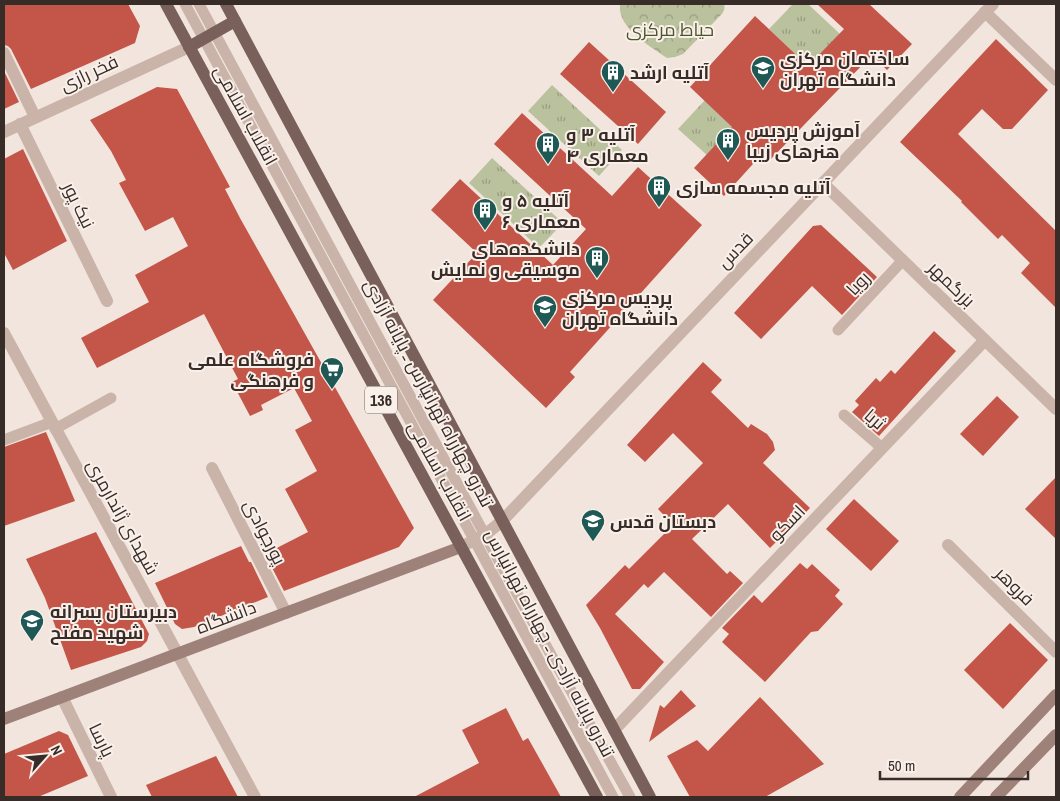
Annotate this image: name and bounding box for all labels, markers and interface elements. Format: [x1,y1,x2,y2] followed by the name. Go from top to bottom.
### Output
[626,17,714,42] park label: حیاط مرکزی
[780,46,910,92] place label: ساختمان مرکزی دانشگاه تهران
[56,49,122,97] street label: فخر رازی
[750,55,776,89] school or university icon: ساختمان مرکزی دانشگاه تهران
[600,59,626,93] building icon: آتلیه ارشد
[208,60,284,170] street label: انقلاب اسلامی
[630,60,709,85] place label: آتلیه ارشد
[746,118,860,164] place label: آموزش پردیس هنرهای زیبا
[566,122,649,168] place label: آتلیه ۳ و ۴ معماری
[715,127,741,161] building icon: آموزش پردیس هنرهای زیبا
[535,131,561,165] building icon: آتلیه ۳ و ۴ معماری
[646,174,672,208] building icon: آتلیه مجسمه سازی
[676,175,831,200] place label: آتلیه مجسمه سازی
[57,177,101,232] street label: نیک پور
[502,188,580,234] place label: آتلیه ۵ و ۶ معماری
[472,197,498,231] building icon: آتلیه ۵ و ۶ معماری
[711,226,759,274] street label: قدس
[431,236,580,282] place label: دانشکده‌های موسیقی و نمایش
[584,245,610,279] building icon: دانشکده‌های موسیقی و نمایش
[922,255,981,313] street label: بزرگمهر
[840,265,876,301] street label: رویا
[358,275,500,512] street label: تندرو چهارراه تهرانپارس ـ پایانه آزادی
[562,285,678,331] place label: پردیس مرکزی دانشگاه‌ تهران
[532,294,558,328] school or university icon: پردیس مرکزی دانشگاه‌ تهران
[188,347,314,393] place label: فروشگاه علمی و فرهنگی
[319,356,345,390] supermarket icon: فروشگاه علمی و فرهنگی
[365,386,397,414] road number: 136
[859,403,891,435] street label: ثریا
[402,416,478,526] street label: انقلاب اسلامی
[81,455,165,579] street label: شهدای ژاندارمری
[238,495,292,569] street label: پورجوادی
[763,499,811,547] street label: اسکو
[580,508,606,542] school or university icon: دبستان قدس
[610,509,716,534] place label: دبستان قدس
[479,525,621,762] street label: تندرو پایانه آزادی ـ چهارراه تهرانپارس
[989,560,1040,611] street label: فروهر
[192,594,260,640] street label: دانشگاه
[50,599,177,645] place label: دبیرستان پسرانه شهید مفتح
[19,608,45,642] school or university icon: دبیرستان پسرانه شهید مفتح
[83,719,121,761] street label: پارسا
[20,731,70,781] north arrow
[47,742,66,758] text: N
[880,748,1028,780] scale bar
[888,755,915,776] text: 50 m

